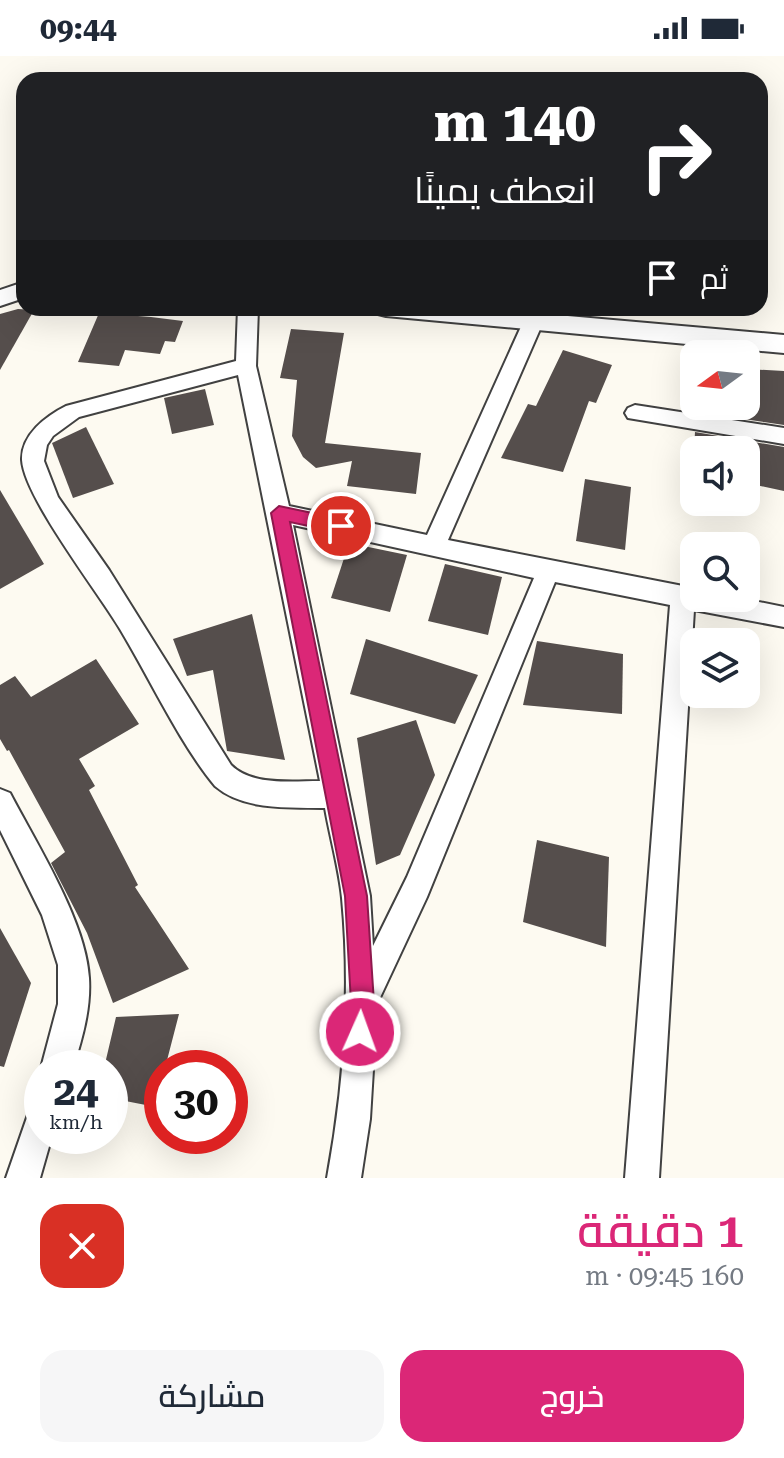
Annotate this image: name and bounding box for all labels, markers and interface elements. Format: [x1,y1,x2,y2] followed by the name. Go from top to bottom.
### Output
[40,11,117,46] text: 09:44
[434,89,596,155] text: 140 m
[624,104,728,208] icon: right
[414,170,596,212] text: انعطف يمينًا
[640,256,684,300] icon: arrive
[700,261,728,296] text: ثم
[680,340,760,420] north arrow
[680,340,760,708] map controls
[680,436,760,516] button: sound
[307,492,375,560] pin
[319,504,363,548] icon: arrive
[680,532,760,612] button: search
[680,628,760,708] button: layers
[318,990,402,1074] position arrow
[144,1050,248,1154] speed limit sign: 30
[54,1068,98,1115] text: 24
[49,1110,103,1134] text: km/h
[577,1203,744,1259] text: 1 دقيقة
[40,1204,124,1288] button: close
[585,1261,744,1291] text: 160 m · 09:45
[40,1350,384,1442] button: مشاركة
[400,1350,744,1442] button: خروج

